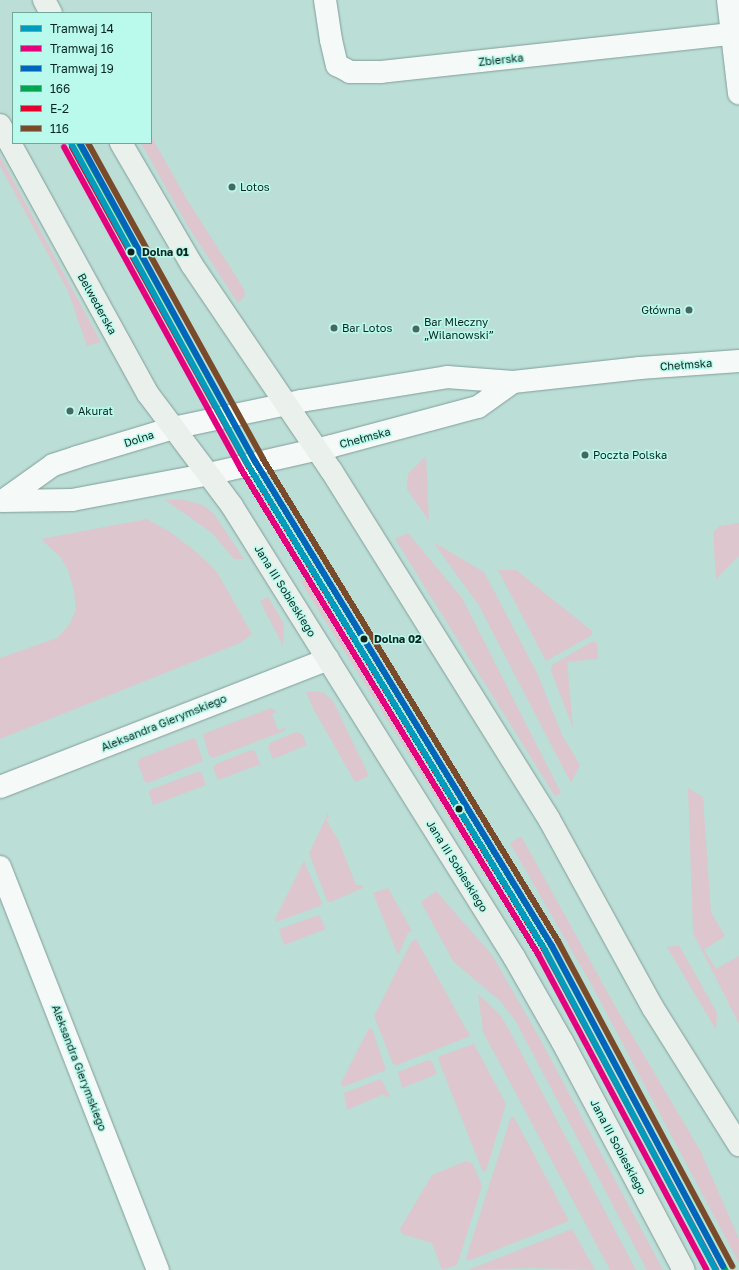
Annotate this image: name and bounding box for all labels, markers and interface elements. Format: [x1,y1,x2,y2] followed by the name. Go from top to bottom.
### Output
[12,12,152,144] legend
[50,21,114,36] text: Tramwaj 14
[50,41,114,56] text: Tramwaj 16
[478,51,524,69] street label: Zbierska
[50,61,114,76] text: Tramwaj 19
[50,81,70,96] text: 166
[50,101,69,116] text: E-2
[50,121,69,136] text: 116
[240,180,270,194] place label: Lotos
[227,182,237,192] marker: Lotos
[124,245,138,259] marker: Dolna 01
[142,245,189,259] place label: Dolna 01
[75,271,119,337] street label: Belwederska
[641,303,681,317] place label: Główna
[684,305,694,315] marker: Główna
[424,316,494,342] place label: Bar Mleczny „Wilanowski”
[342,321,392,335] place label: Bar Lotos
[329,323,339,333] marker: Bar Lotos
[411,324,421,334] marker: Bar Mleczny „Wilanowski”
[659,357,713,373] street label: Chełmska
[78,404,113,418] place label: Akurat
[65,406,75,416] marker: Akurat
[338,425,392,451] street label: Chełmska
[122,428,156,450] street label: Dolna
[593,448,667,462] place label: Poczta Polska
[580,450,590,460] marker: Poczta Polska
[251,543,319,639] street label: Jana III Sobieskiego
[357,632,371,646] marker: Dolna 02
[374,632,422,646] place label: Dolna 02
[99,692,229,754] street label: Aleksandra Gierymskiego
[454,804,464,814] unlabelled marker
[423,818,491,914] street label: Jana III Sobieskiego
[49,1003,109,1133] street label: Aleksandra Gierymskiego
[587,1097,649,1197] street label: Jana III Sobieskiego

